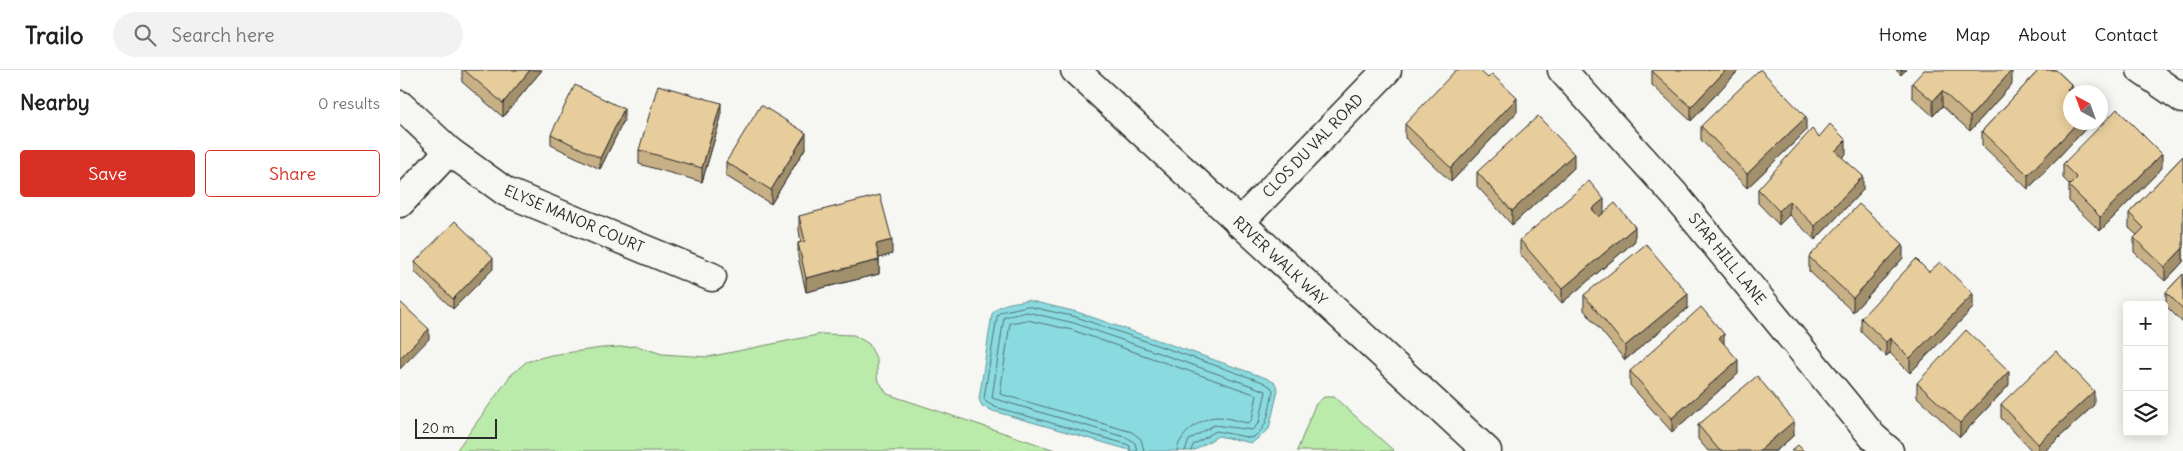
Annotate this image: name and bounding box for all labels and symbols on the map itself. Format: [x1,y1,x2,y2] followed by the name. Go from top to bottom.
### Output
[2063,85,2108,130] north arrow
[1258,90,1367,202] street label: CLOS DU VAL ROAD
[501,180,647,257] street label: ELYSE MANOR COURT
[1685,209,1770,309] street label: STAR HILL LANE
[1229,212,1332,310] street label: RIVER WALK WAY
[415,416,498,439] scale bar

